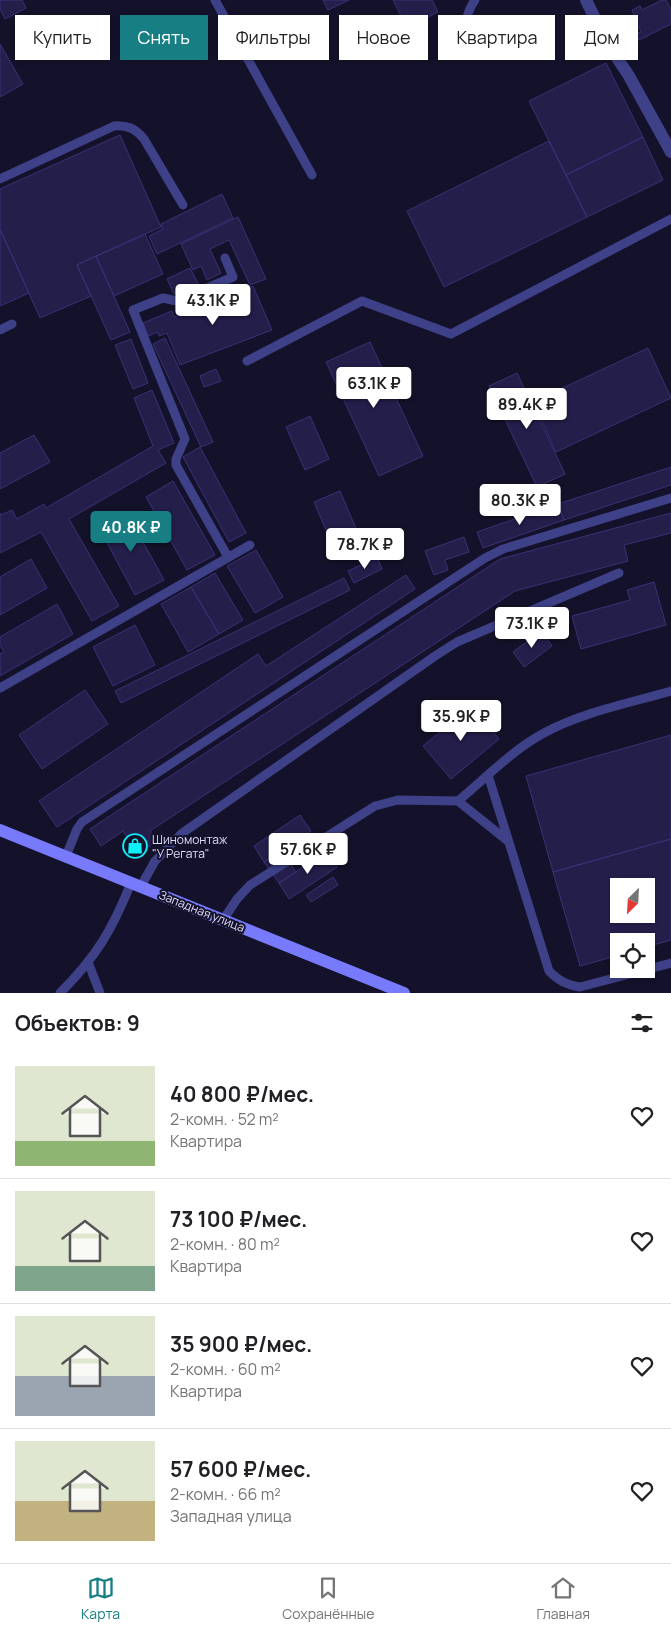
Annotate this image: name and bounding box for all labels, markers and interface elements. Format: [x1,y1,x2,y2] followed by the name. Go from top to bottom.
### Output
[15,15,110,60] chip: Купить
[120,15,208,60] chip: Снять
[218,15,329,60] chip: Фильтры
[339,15,428,60] chip: Новое
[438,15,555,60] chip: Квартира
[565,15,638,60] chip: Дом
[167,284,259,326] pin: 43.1K ₽
[186,289,240,311] text: 43.1K ₽
[328,366,420,409] pin: 63.1K ₽
[347,372,401,394] text: 63.1K ₽
[481,388,573,430] pin: 89.4K ₽
[498,393,556,415] text: 89.4K ₽
[474,484,566,526] pin: 80.3K ₽
[491,489,549,511] text: 80.3K ₽
[85,510,177,553] pin: 40.8K ₽
[101,516,161,538] text: 40.8K ₽
[319,528,411,570] pin: 78.7K ₽
[337,533,393,555] text: 78.7K ₽
[486,606,578,649] pin: 73.1K ₽
[506,612,558,634] text: 73.1K ₽
[415,700,507,742] pin: 35.9K ₽
[432,705,490,727] text: 35.9K ₽
[152,831,228,862] place label: Шиномонтаж "У Регата"
[262,832,354,875] pin: 57.6K ₽
[122,833,148,859] shop icon: Шиномонтаж "У Регата"
[280,838,336,860] text: 57.6K ₽
[610,878,655,922] north arrow
[610,878,655,978] map controls
[157,886,247,936] street label: Западная улица
[610,933,655,978] button: locate
[15,1009,140,1037] text: Объектов: 9
[628,1009,656,1037] icon: filters
[170,1080,314,1108] text: 40 800 ₽/мес.
[55,1086,115,1146] icon: home
[628,1102,656,1130] icon: heart
[170,1108,279,1130] text: 2-комн. · 52 m²
[170,1130,242,1152] text: Квартира
[170,1205,307,1233] text: 73 100 ₽/мес.
[55,1211,115,1271] icon: home
[628,1227,656,1255] icon: heart
[170,1233,280,1255] text: 2-комн. · 80 m²
[170,1255,242,1277] text: Квартира
[170,1330,312,1358] text: 35 900 ₽/мес.
[55,1336,115,1396] icon: home
[628,1352,656,1380] icon: heart
[170,1358,281,1380] text: 2-комн. · 60 m²
[170,1380,242,1402] text: Квартира
[170,1455,311,1483] text: 57 600 ₽/мес.
[55,1461,115,1521] icon: home
[628,1477,656,1505] icon: heart
[170,1483,281,1505] text: 2-комн. · 66 m²
[170,1505,292,1527] text: Западная улица
[81,1574,120,1623] tab: Карта
[282,1574,374,1623] tab: Сохранённые
[536,1574,590,1623] tab: Главная

